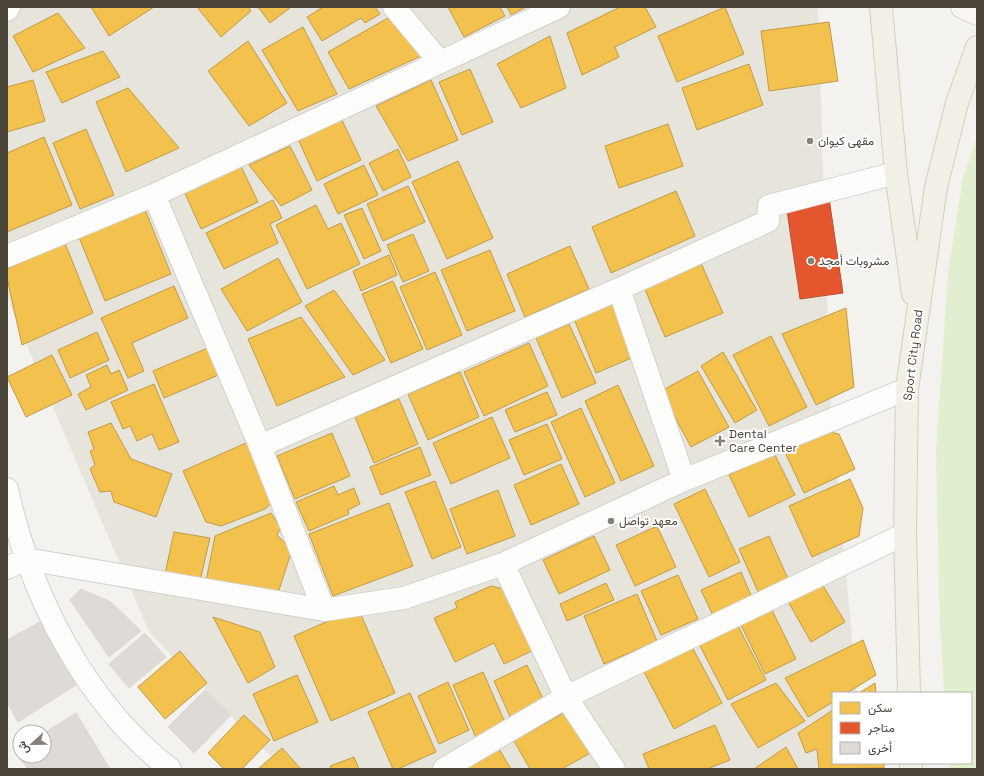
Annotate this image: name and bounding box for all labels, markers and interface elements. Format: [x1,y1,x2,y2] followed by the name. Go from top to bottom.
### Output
[818,133,874,149] place label: مقهى كيوان
[805,136,815,146] marker: مقهى كيوان
[819,253,889,269] place label: مشروبات أمجد
[806,256,816,266] marker: مشروبات أمجد
[899,309,927,401] street label: Sport City Road
[729,426,798,456] place label: Dental Care Center
[714,435,726,447] marker: Dental Care Center
[619,513,678,529] place label: معهد تواصل
[606,516,616,526] marker: معهد تواصل
[832,692,972,764] legend
[868,700,892,716] text: سكن
[867,720,895,736] text: متاجر
[12,724,52,764] north arrow
[14,739,32,756] text: ش
[868,740,892,756] text: أخرى

